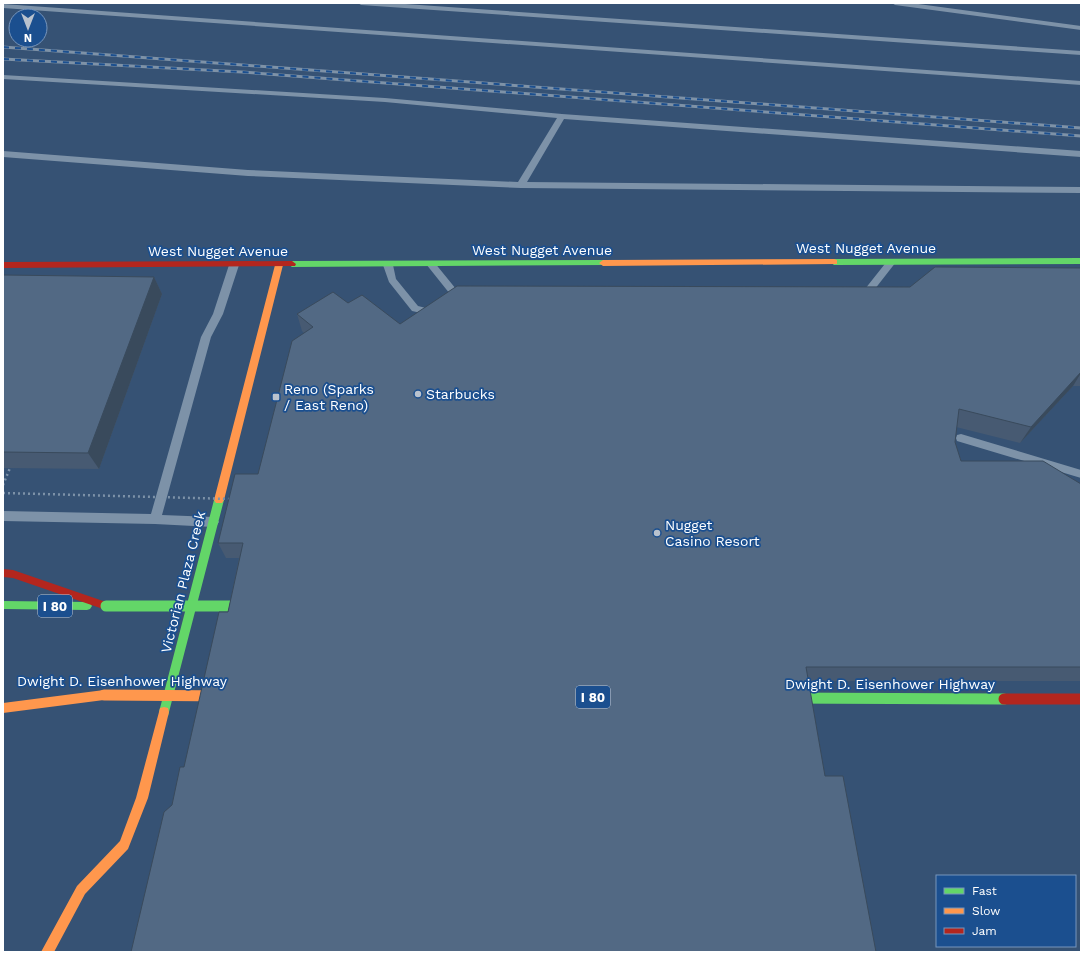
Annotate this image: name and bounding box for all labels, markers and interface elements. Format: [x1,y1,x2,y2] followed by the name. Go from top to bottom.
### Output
[8,8,48,48] north arrow
[24,31,32,44] text: N
[796,240,936,256] street label: West Nugget Avenue
[472,242,612,258] street label: West Nugget Avenue
[148,243,288,259] street label: West Nugget Avenue
[284,381,374,413] place label: Reno (Sparks / East Reno)
[426,386,495,402] place label: Starbucks
[413,389,423,399] marker: Starbucks
[271,392,281,402] marker: Reno (Sparks / East Reno)
[158,509,208,655] street label: Victorian Plaza Creek
[665,517,760,549] place label: Nugget Casino Resort
[652,528,662,538] marker: Nugget Casino Resort
[38,595,72,617] road number: I 80
[17,673,228,689] street label: Dwight D. Eisenhower Highway
[785,676,996,692] street label: Dwight D. Eisenhower Highway
[576,686,610,708] road number: I 80
[936,875,1076,947] legend
[972,884,997,898] text: Fast
[972,904,1000,918] text: Slow
[972,924,997,938] text: Jam

